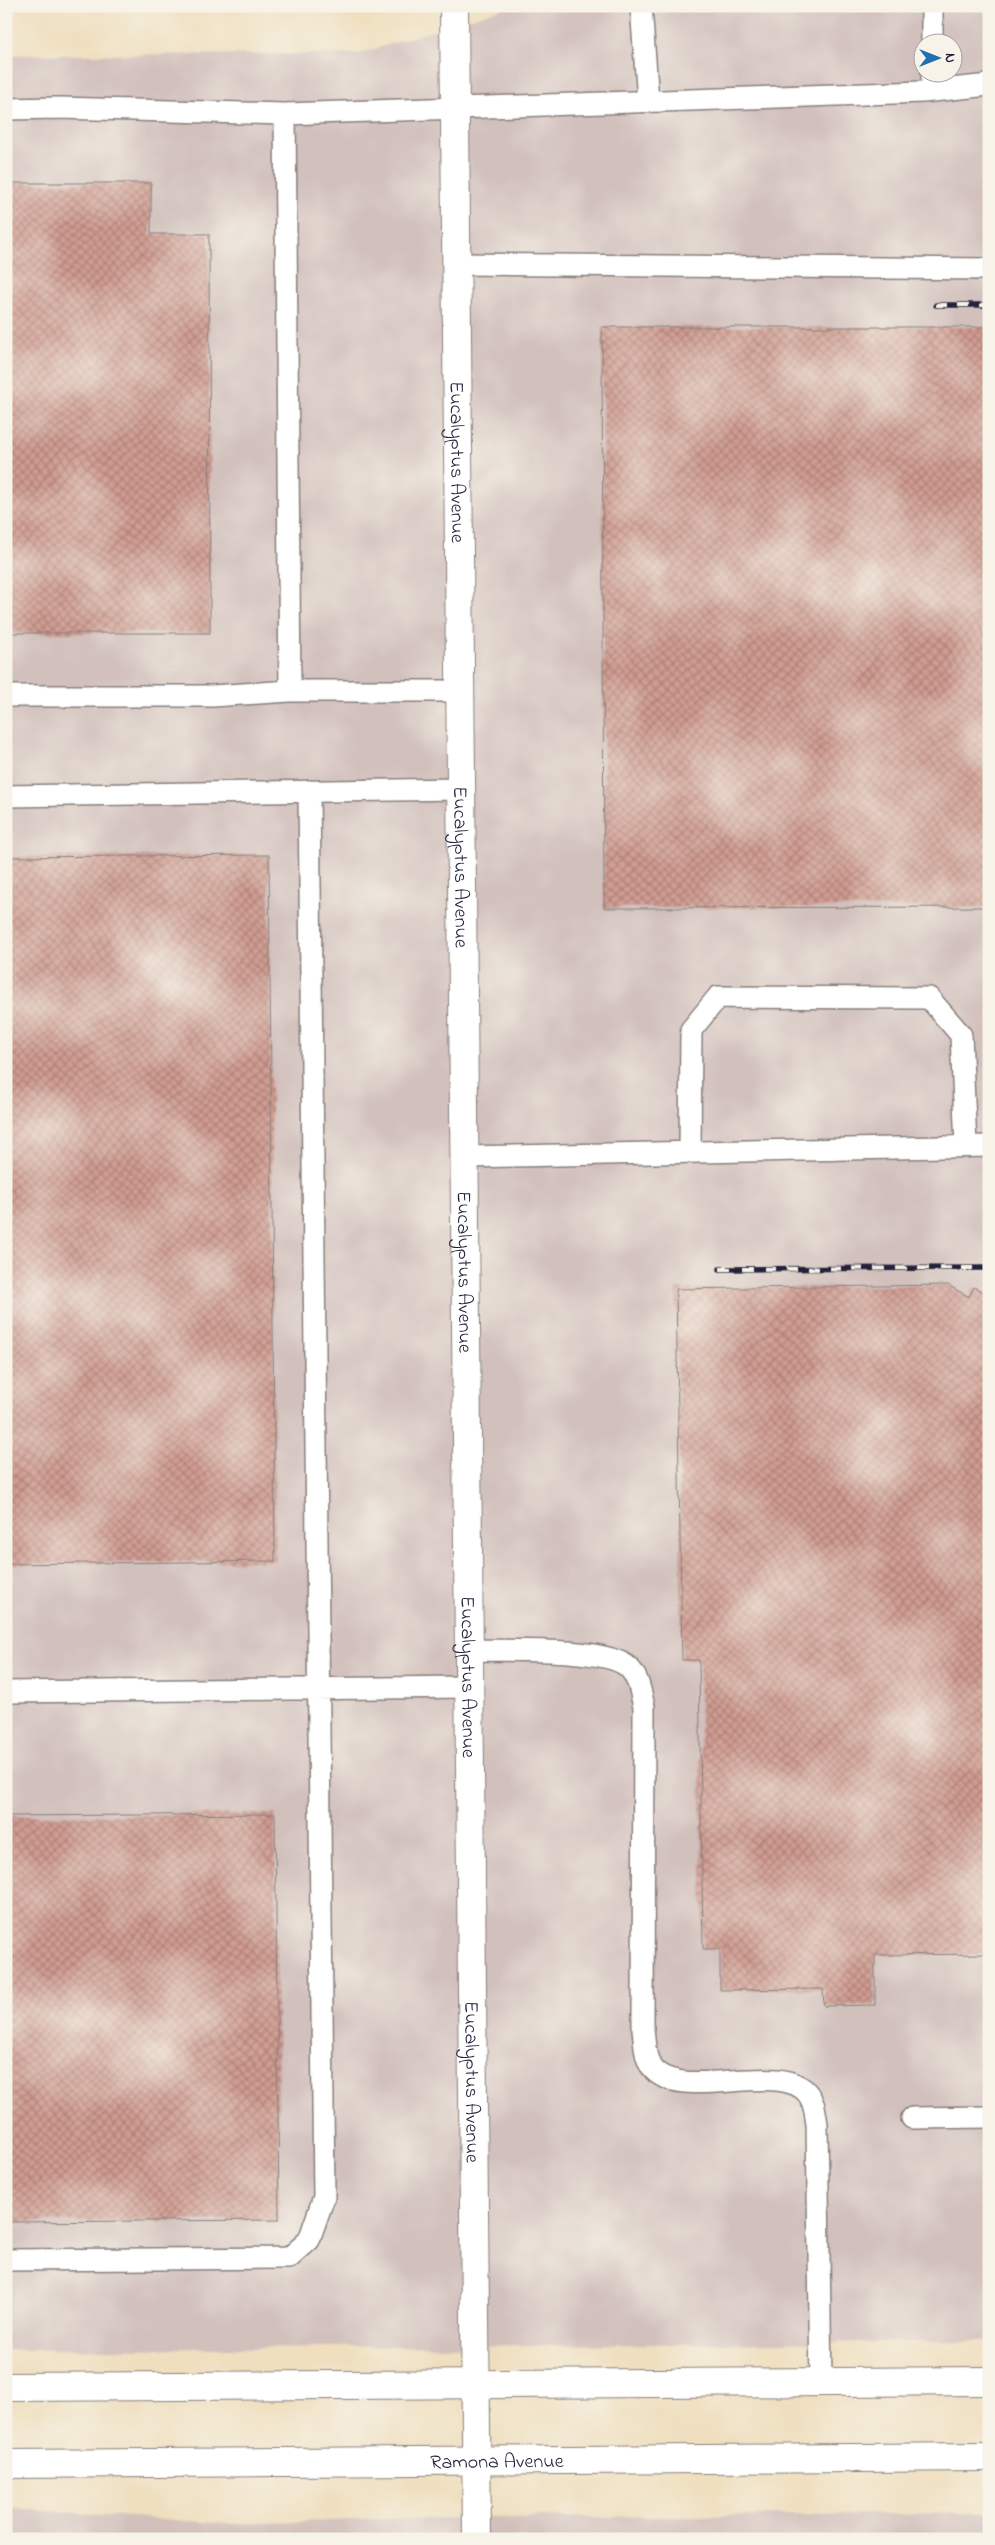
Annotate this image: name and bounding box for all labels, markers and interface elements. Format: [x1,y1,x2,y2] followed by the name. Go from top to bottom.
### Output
[912,32,962,82] north arrow
[939,53,960,63] text: N
[440,381,471,543] street label: Eucalyptus Avenue
[444,786,475,948] street label: Eucalyptus Avenue
[448,1191,478,1353] street label: Eucalyptus Avenue
[451,1596,482,1758] street label: Eucalyptus Avenue
[455,2001,486,2163] street label: Eucalyptus Avenue
[430,2448,564,2478] street label: Ramona Avenue

